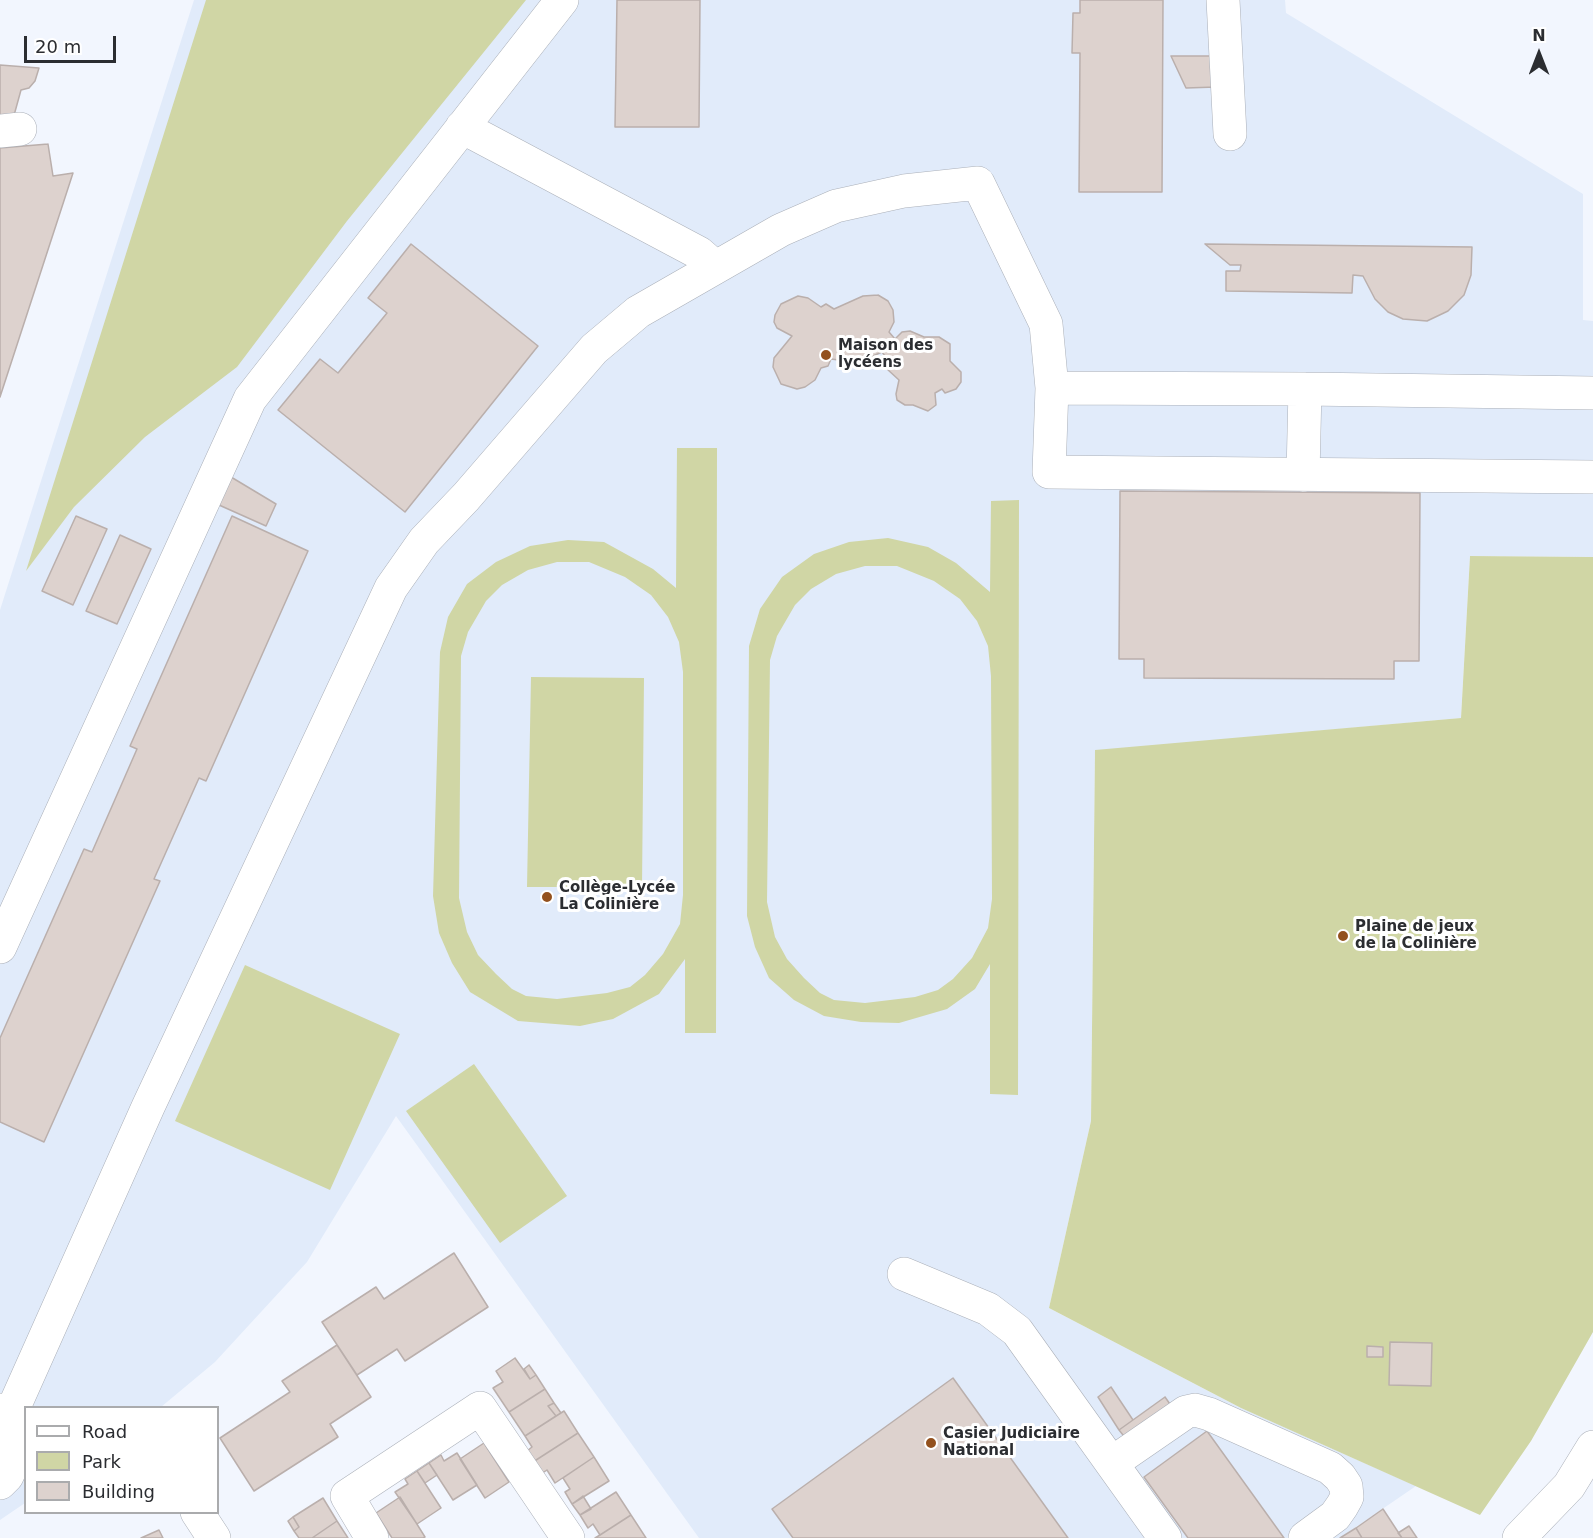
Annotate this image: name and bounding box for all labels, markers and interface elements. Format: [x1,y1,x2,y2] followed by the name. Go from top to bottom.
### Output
[27,24,118,62] scale bar
[1509,24,1569,84] north arrow
[1532,26,1546,45] text: N
[35,36,81,57] text: 20 m
[838,337,933,372] place label: Maison des lycéens
[819,348,833,362] marker: Maison des lycéens
[559,879,675,914] place label: Collège-Lycée La Colinière
[540,890,554,904] marker: Collège-Lycée La Colinière
[1355,918,1477,953] place label: Plaine de jeux de la Colinière
[1336,929,1350,943] marker: Plaine de jeux de la Colinière
[24,1406,219,1514] legend
[82,1421,127,1442] text: Road
[943,1425,1080,1460] place label: Casier Judiciaire National
[924,1436,938,1450] marker: Casier Judiciaire National
[82,1451,121,1472] text: Park
[82,1481,155,1502] text: Building

